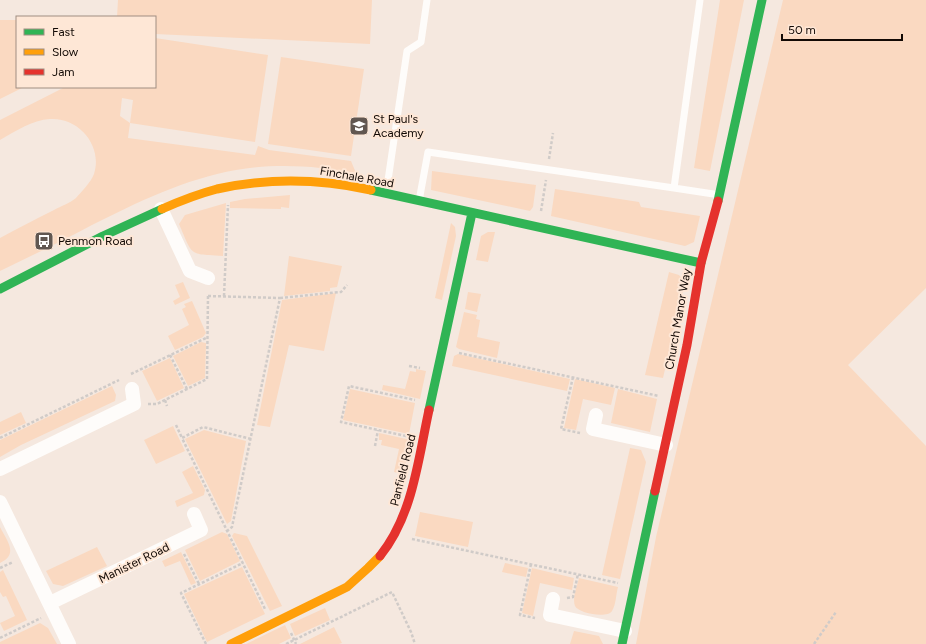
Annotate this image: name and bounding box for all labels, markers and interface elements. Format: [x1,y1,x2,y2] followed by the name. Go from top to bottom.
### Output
[16,16,156,88] legend
[782,16,902,42] scale bar
[788,23,816,37] text: 50 m
[52,25,75,39] text: Fast
[52,45,79,59] text: Slow
[52,65,75,79] text: Jam
[373,112,424,140] place label: St Paul's Academy
[348,115,370,137] school or university icon: St Paul's Academy
[319,164,395,190] street label: Finchale Road
[33,230,55,252] bus stop icon: Penmon Road
[58,234,133,248] place label: Penmon Road
[662,267,694,371] street label: Church Manor Way
[387,433,419,507] street label: Panfield Road
[96,540,172,586] street label: Manister Road

